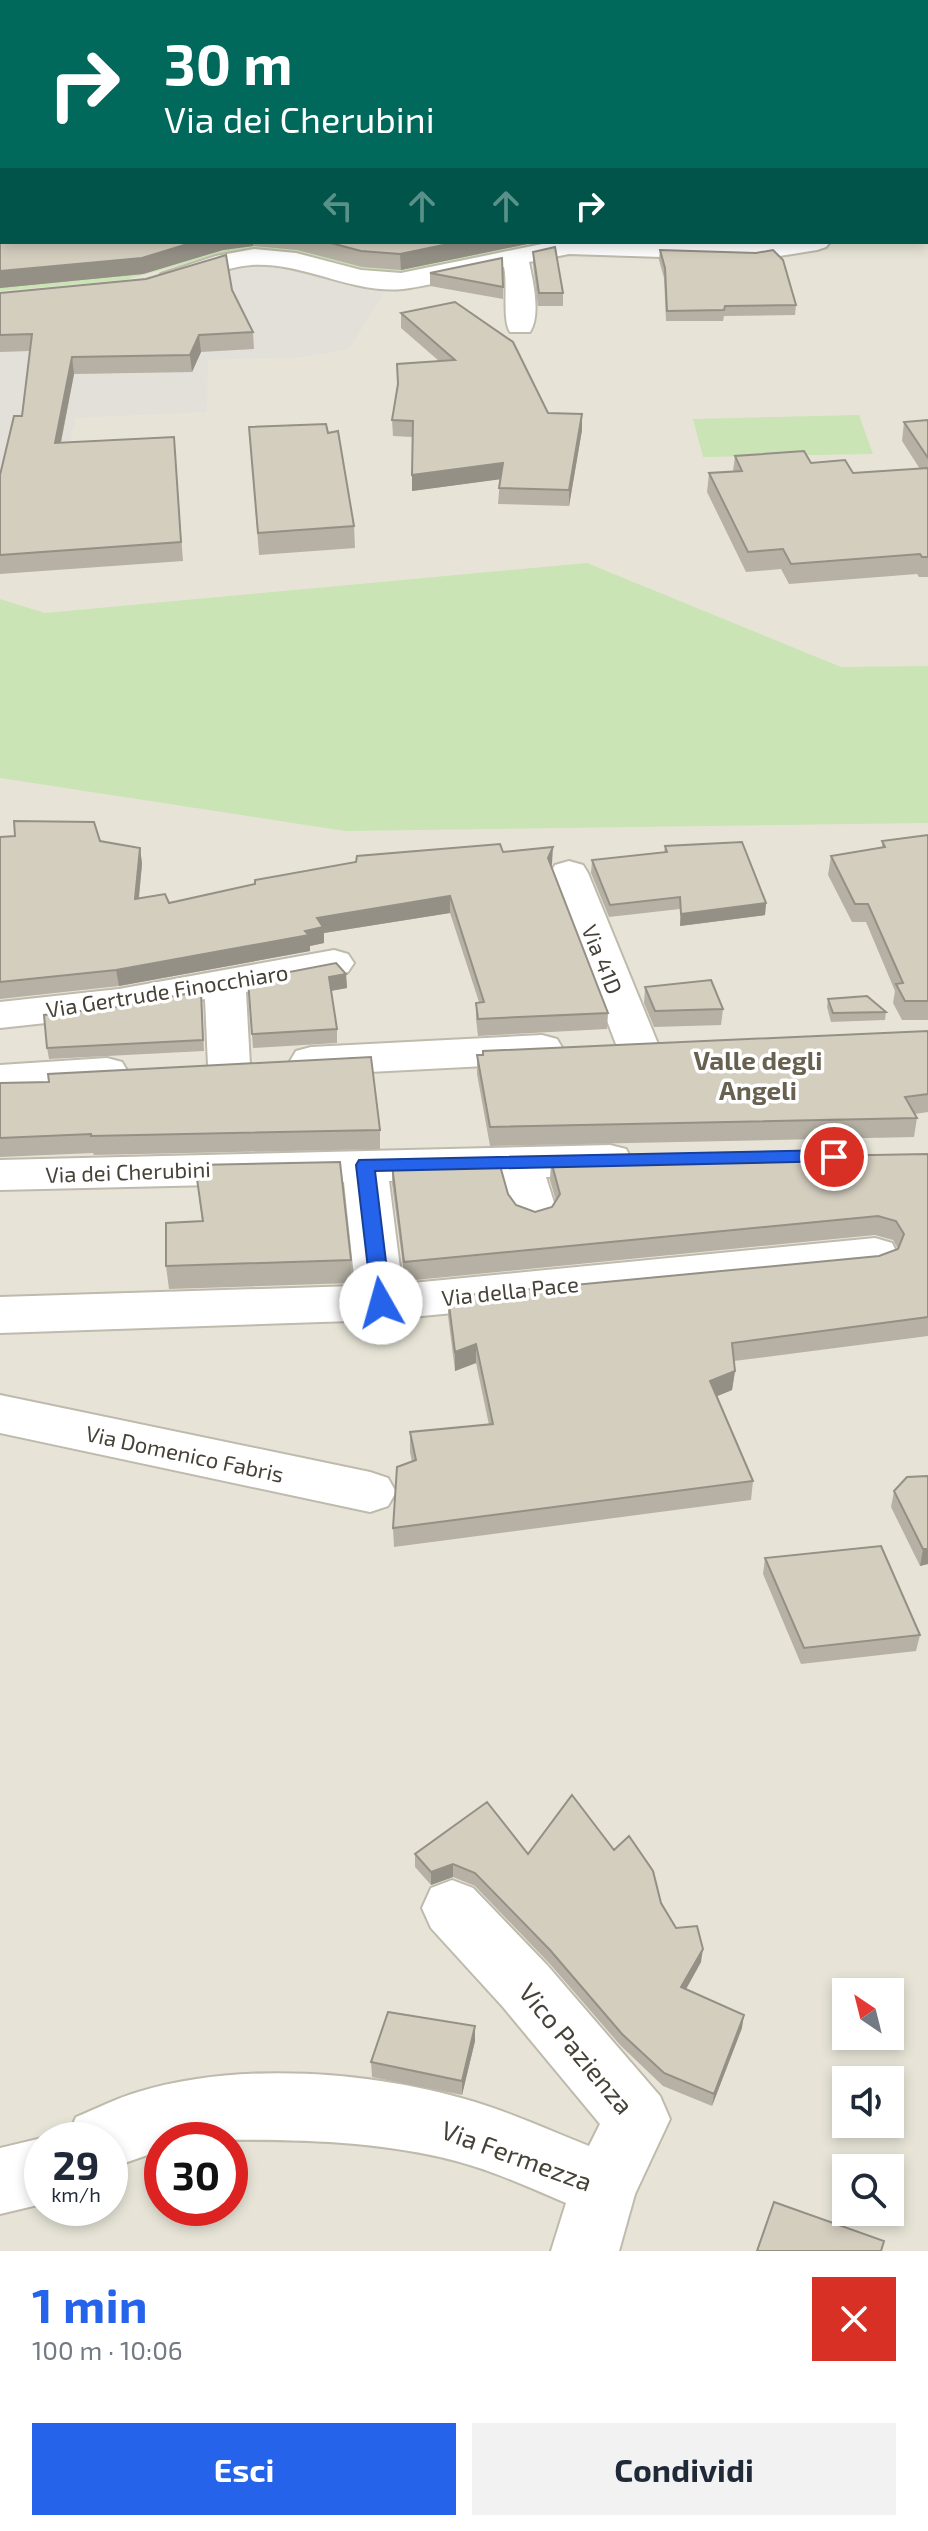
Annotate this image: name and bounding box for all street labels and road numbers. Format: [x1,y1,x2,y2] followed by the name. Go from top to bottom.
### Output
[577,920,629,998] street label: Via 41D
[44,958,290,1022] street label: Via Gertrude Finocchiaro
[45,1155,211,1187] street label: Via dei Cherubini
[440,1270,580,1310] street label: Via della Pace
[84,1419,286,1487] street label: Via Domenico Fabris
[513,1976,641,2120] street label: Vico Pazienza
[438,2113,596,2197] street label: Via Fermezza

